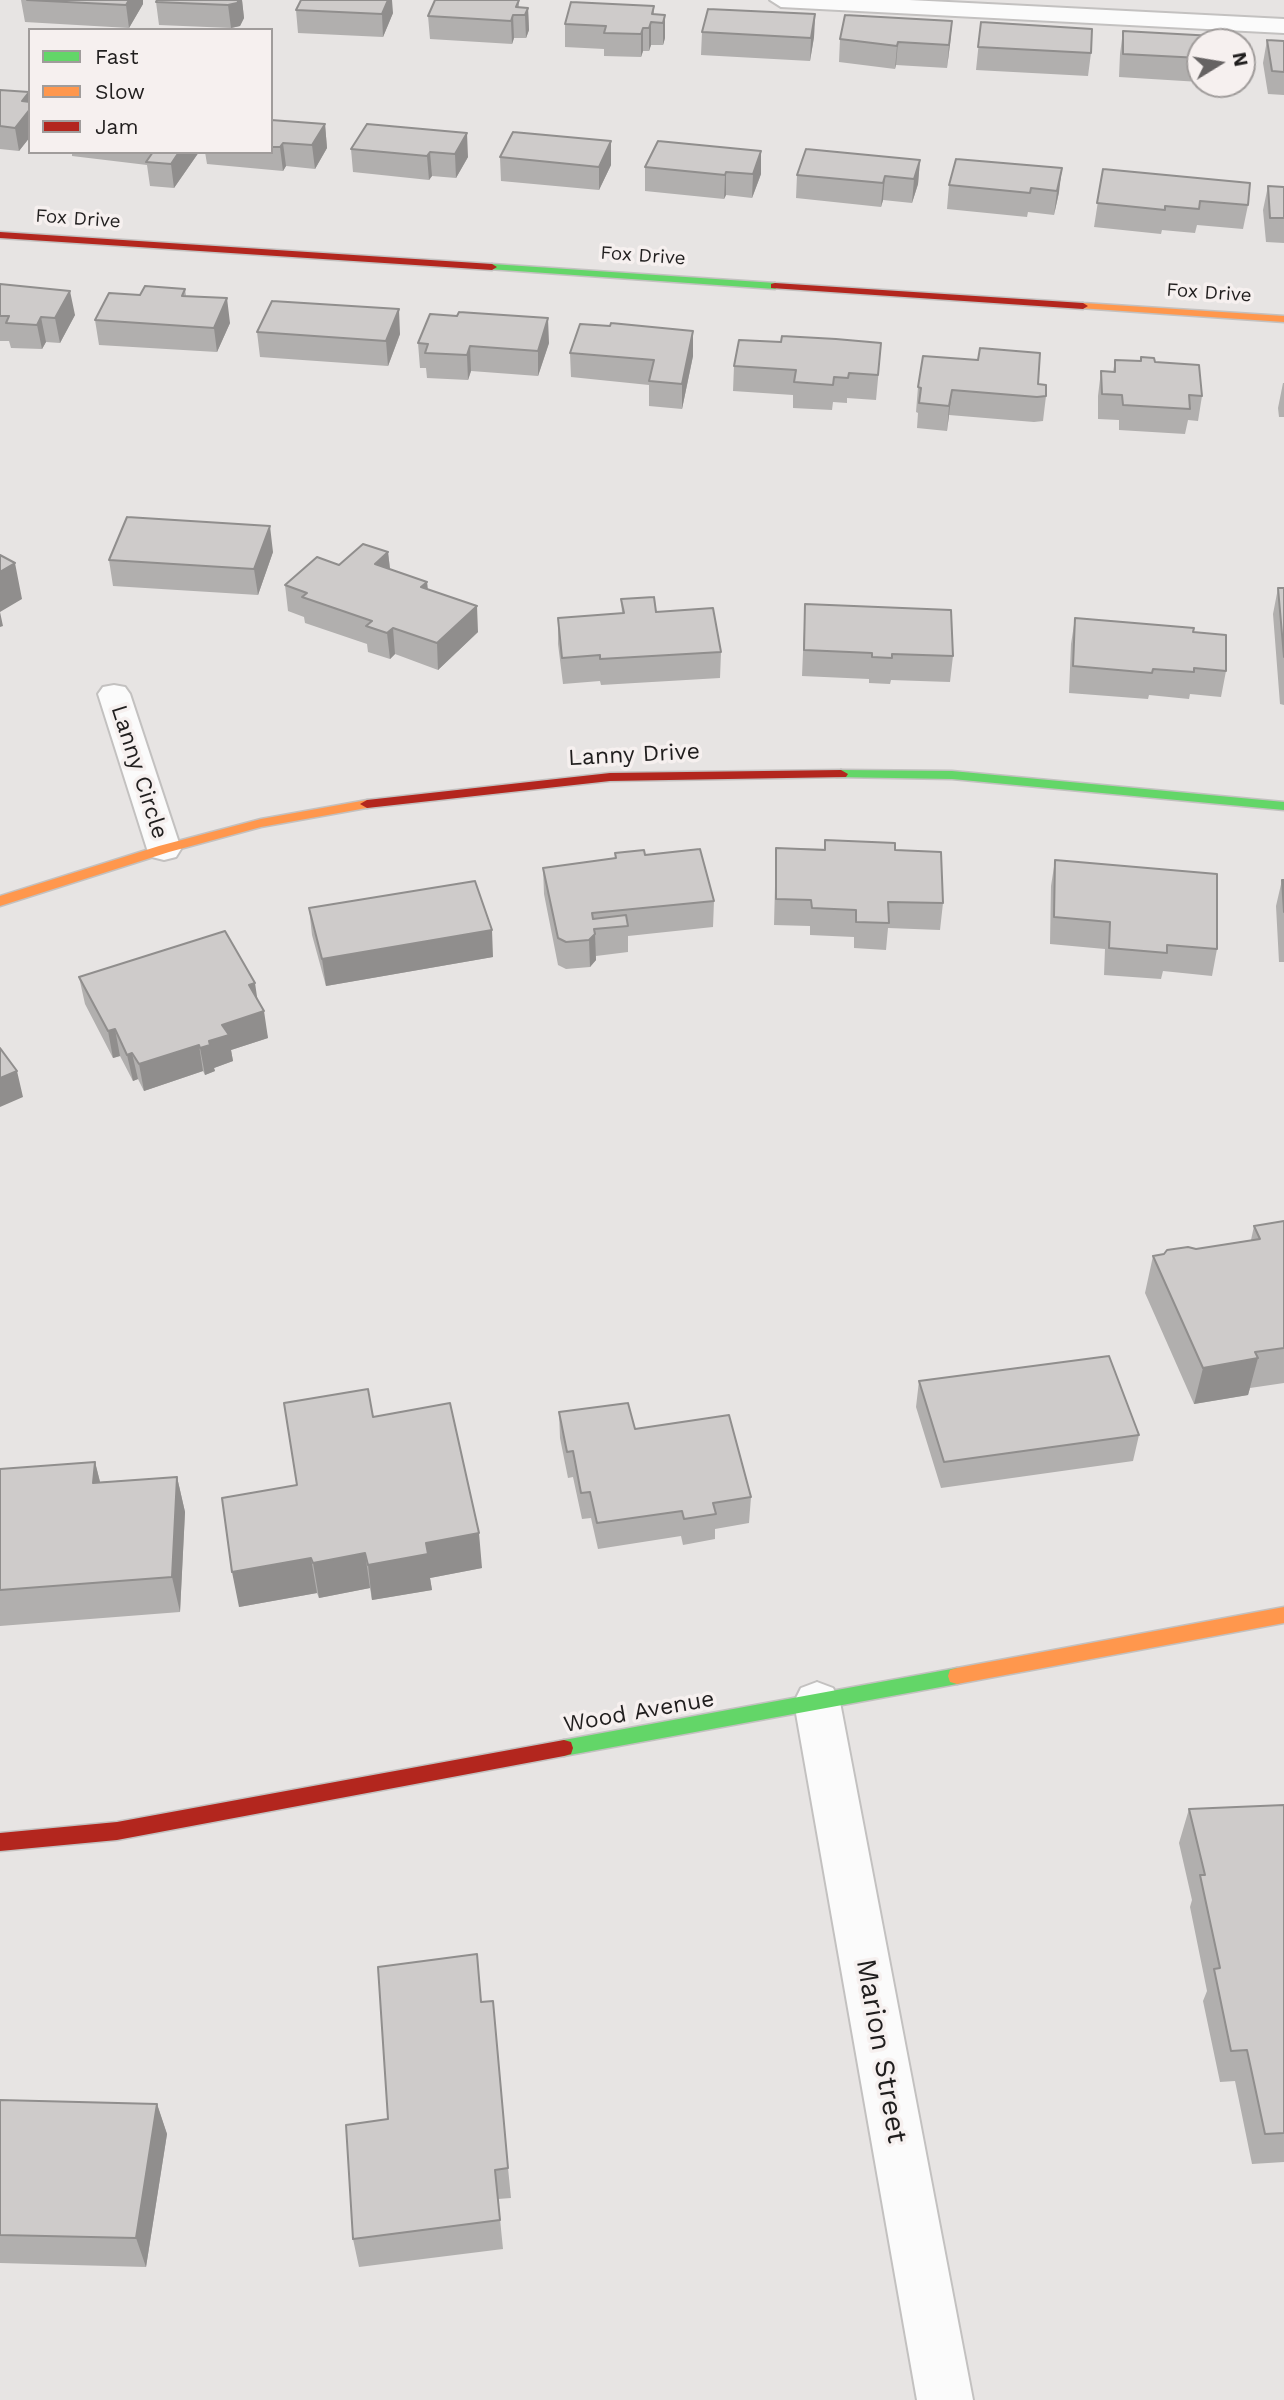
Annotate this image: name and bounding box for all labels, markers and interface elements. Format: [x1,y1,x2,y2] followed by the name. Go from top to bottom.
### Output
[28,28,273,154] legend
[1186,28,1256,98] north arrow
[95,44,139,69] text: Fast
[1228,50,1253,68] text: N
[95,79,145,104] text: Slow
[95,114,138,139] text: Jam
[35,205,121,233] street label: Fox Drive
[600,242,686,270] street label: Fox Drive
[1166,279,1252,307] street label: Fox Drive
[104,702,174,842] street label: Lanny Circle
[567,738,701,772] street label: Lanny Drive
[561,1685,717,1739] street label: Wood Avenue
[848,1956,914,2146] street label: Marion Street

